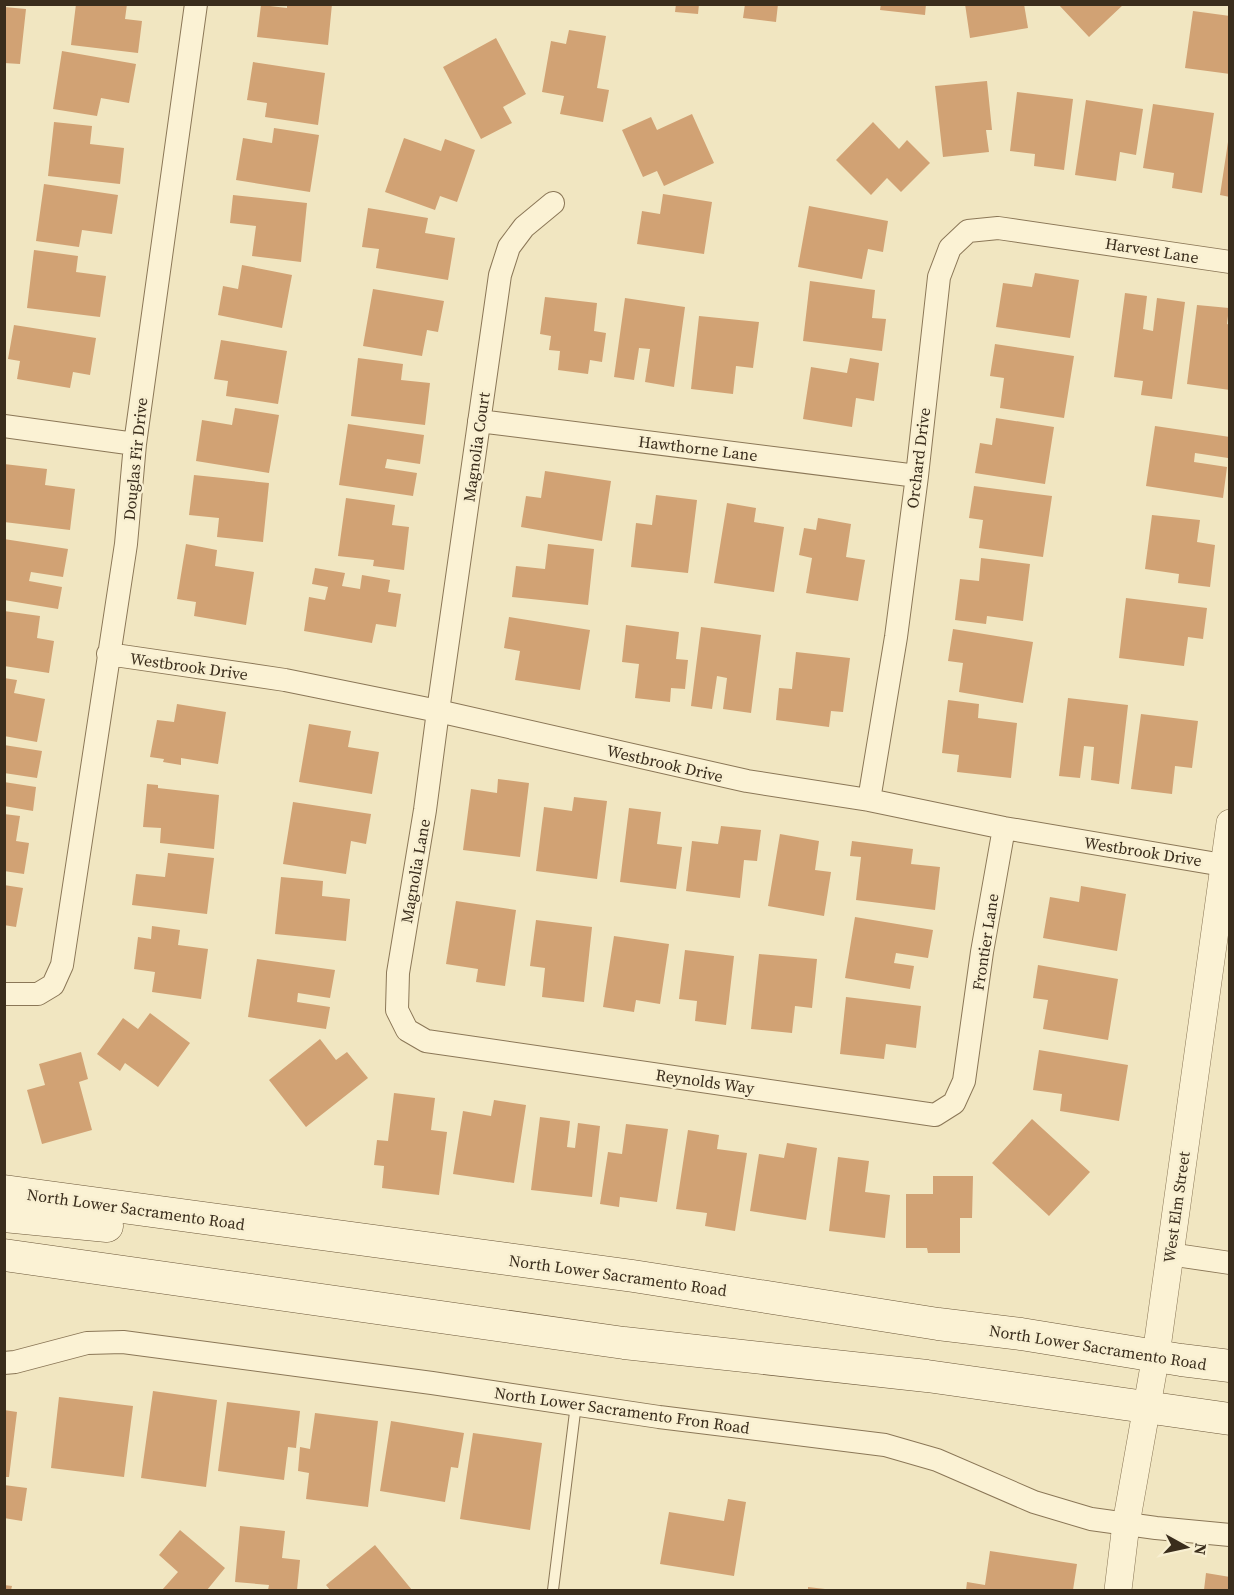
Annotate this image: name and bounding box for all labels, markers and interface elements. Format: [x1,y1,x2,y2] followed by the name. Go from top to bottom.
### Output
[1104,232,1200,268] street label: Harvest Lane
[457,390,495,503] street label: Magnolia Court
[118,396,152,522] street label: Douglas Fir Drive
[901,406,935,510] street label: Orchard Drive
[637,430,759,466] street label: Hawthorne Lane
[129,647,249,685] street label: Westbrook Drive
[605,739,725,787] street label: Westbrook Drive
[395,817,435,925] street label: Magnolia Lane
[1083,831,1203,871] street label: Westbrook Drive
[966,892,1004,992] street label: Frontier Lane
[654,1063,756,1099] street label: Reynolds Way
[1157,1149,1195,1264] street label: West Elm Street
[26,1183,246,1235] street label: North Lower Sacramento Road
[508,1249,728,1301] street label: North Lower Sacramento Road
[988,1319,1208,1375] street label: North Lower Sacramento Road
[493,1381,751,1439] street label: North Lower Sacramento Fron Road
[1156,1517,1216,1577] north arrow
[1189,1542,1213,1557] text: N

